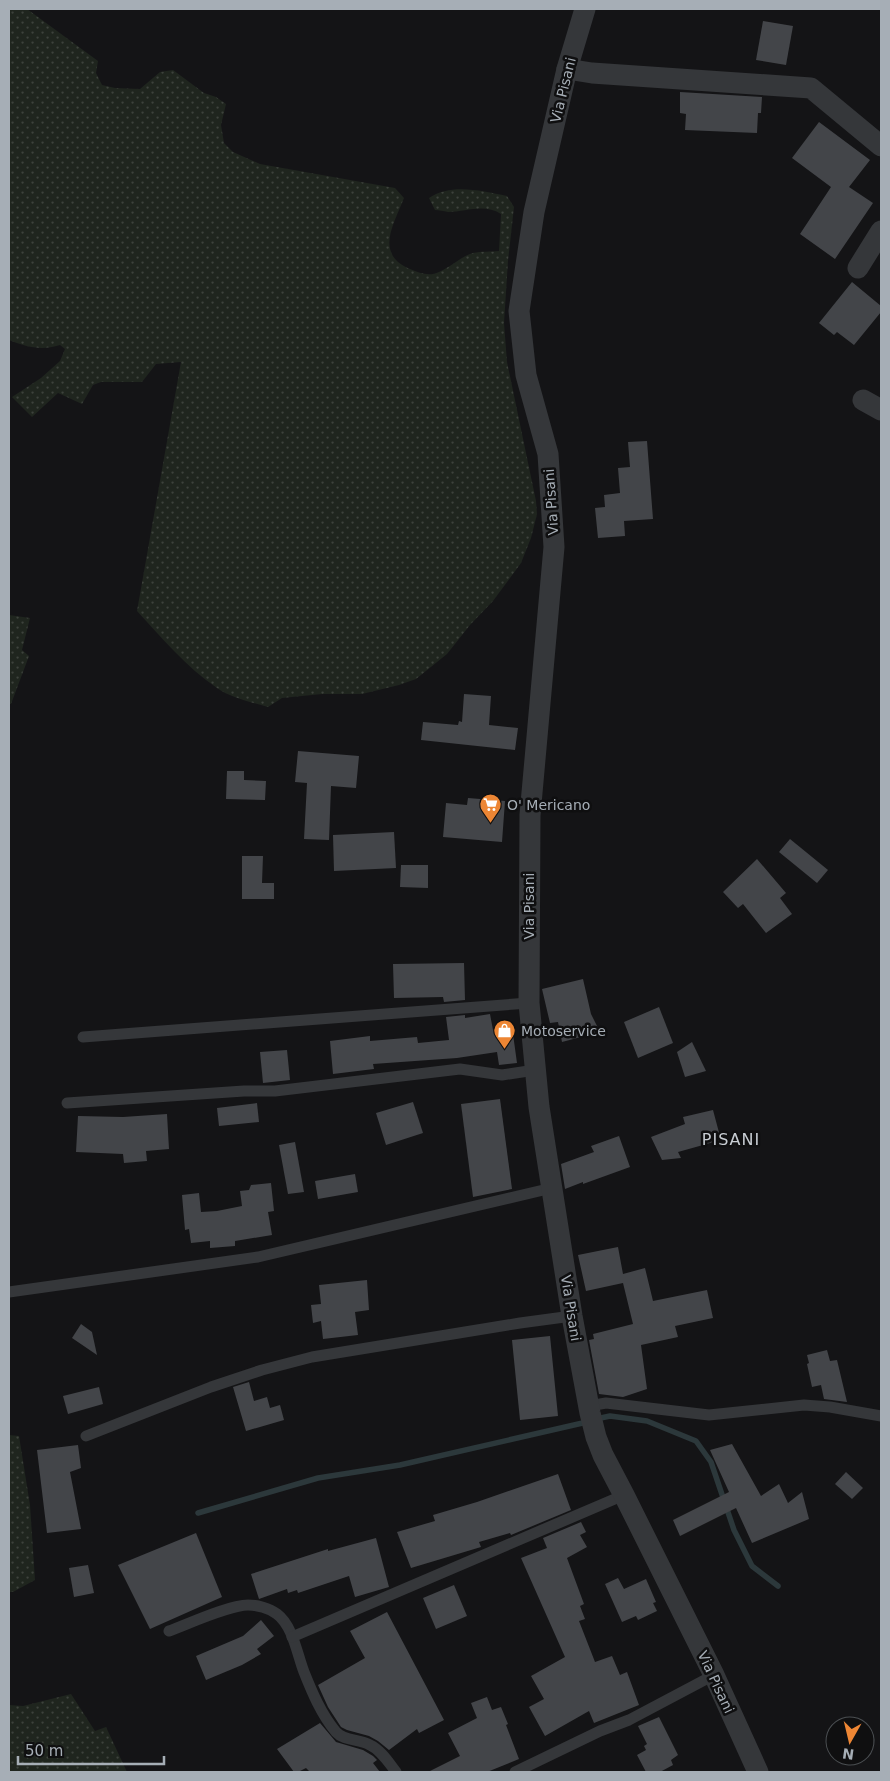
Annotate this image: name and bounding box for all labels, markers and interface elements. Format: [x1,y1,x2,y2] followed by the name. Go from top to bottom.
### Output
[547,56,579,124] street label: Via Pisani
[541,468,561,536] street label: Via Pisani
[479,793,503,824] supermarket icon: O' Mericano
[507,797,590,813] place label: O' Mericano
[521,873,537,939] street label: Via Pisani
[493,1019,517,1050] shop icon: Motoservice
[521,1023,606,1039] place label: Motoservice
[702,1130,760,1149] district label: PISANI
[558,1274,584,1342] street label: Via Pisani
[695,1648,737,1716] street label: Via Pisani
[825,1716,875,1766] north arrow
[18,1734,164,1766] scale bar
[25,1742,63,1760] text: 50 m
[841,1745,855,1763] text: N

